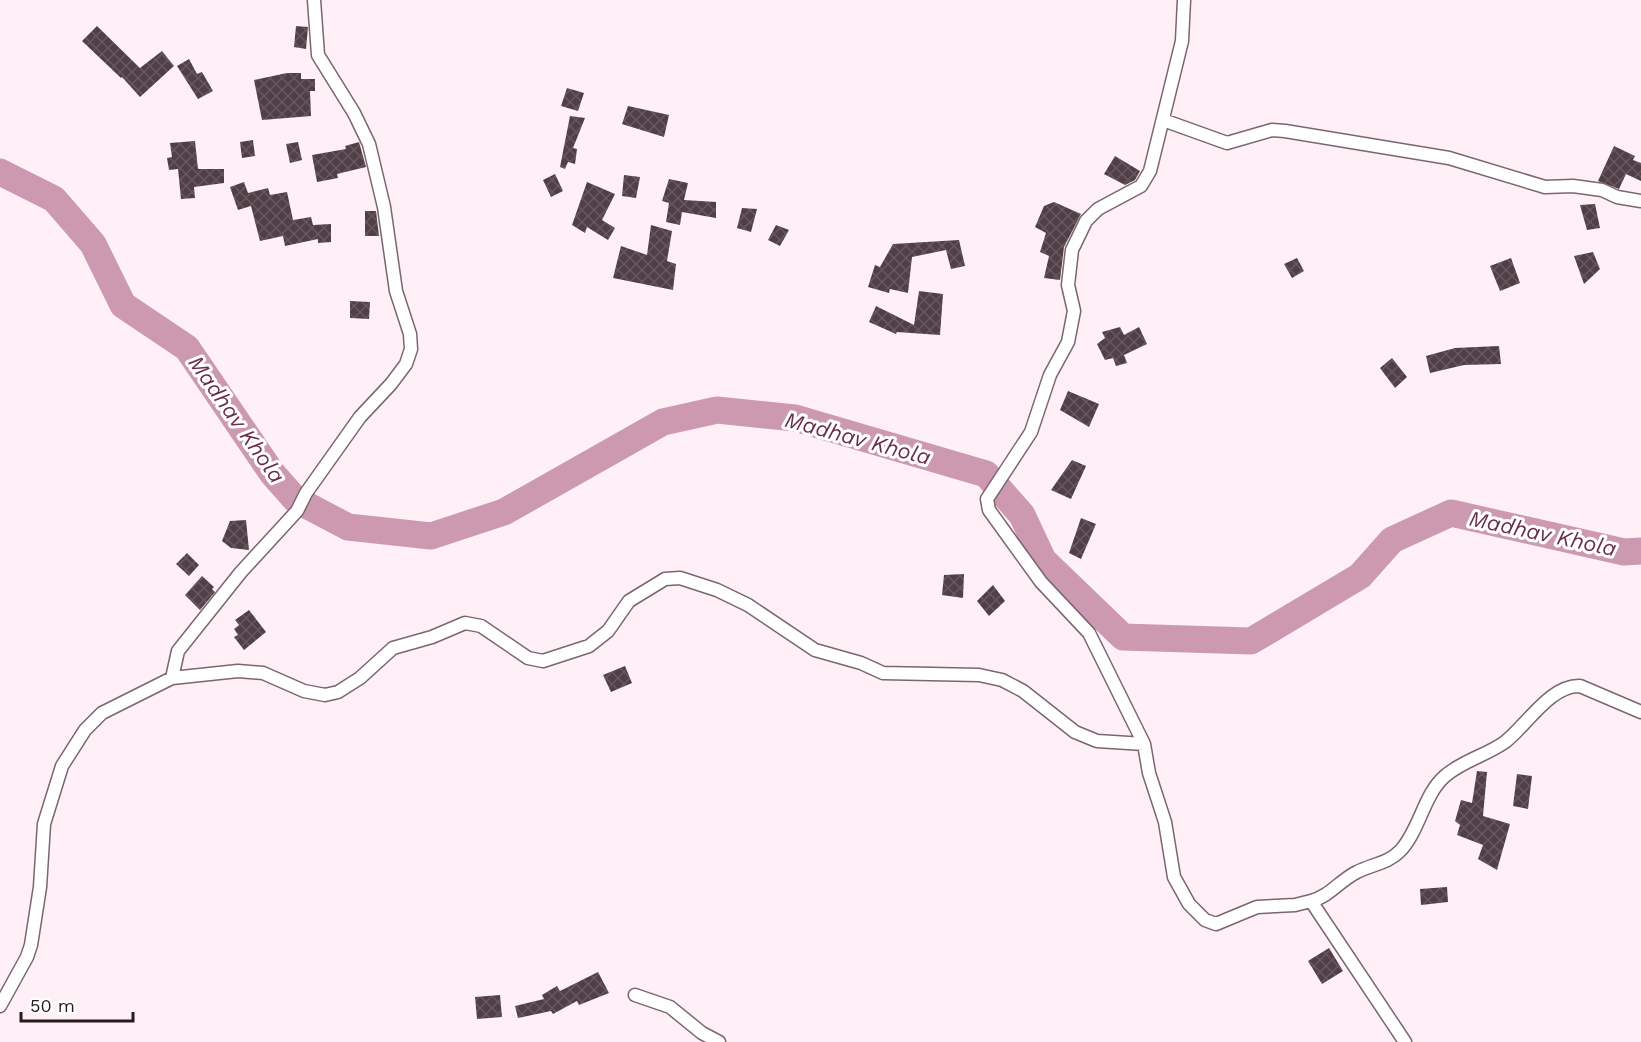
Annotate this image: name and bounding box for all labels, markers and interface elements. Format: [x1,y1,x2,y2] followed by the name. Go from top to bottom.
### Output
[183,351,290,488] water label: Madhav Khola
[782,407,933,470] water label: Madhav Khola
[1467,506,1619,561] water label: Madhav Khola
[21,985,134,1023] scale bar
[30,995,75,1016] text: 50 m

